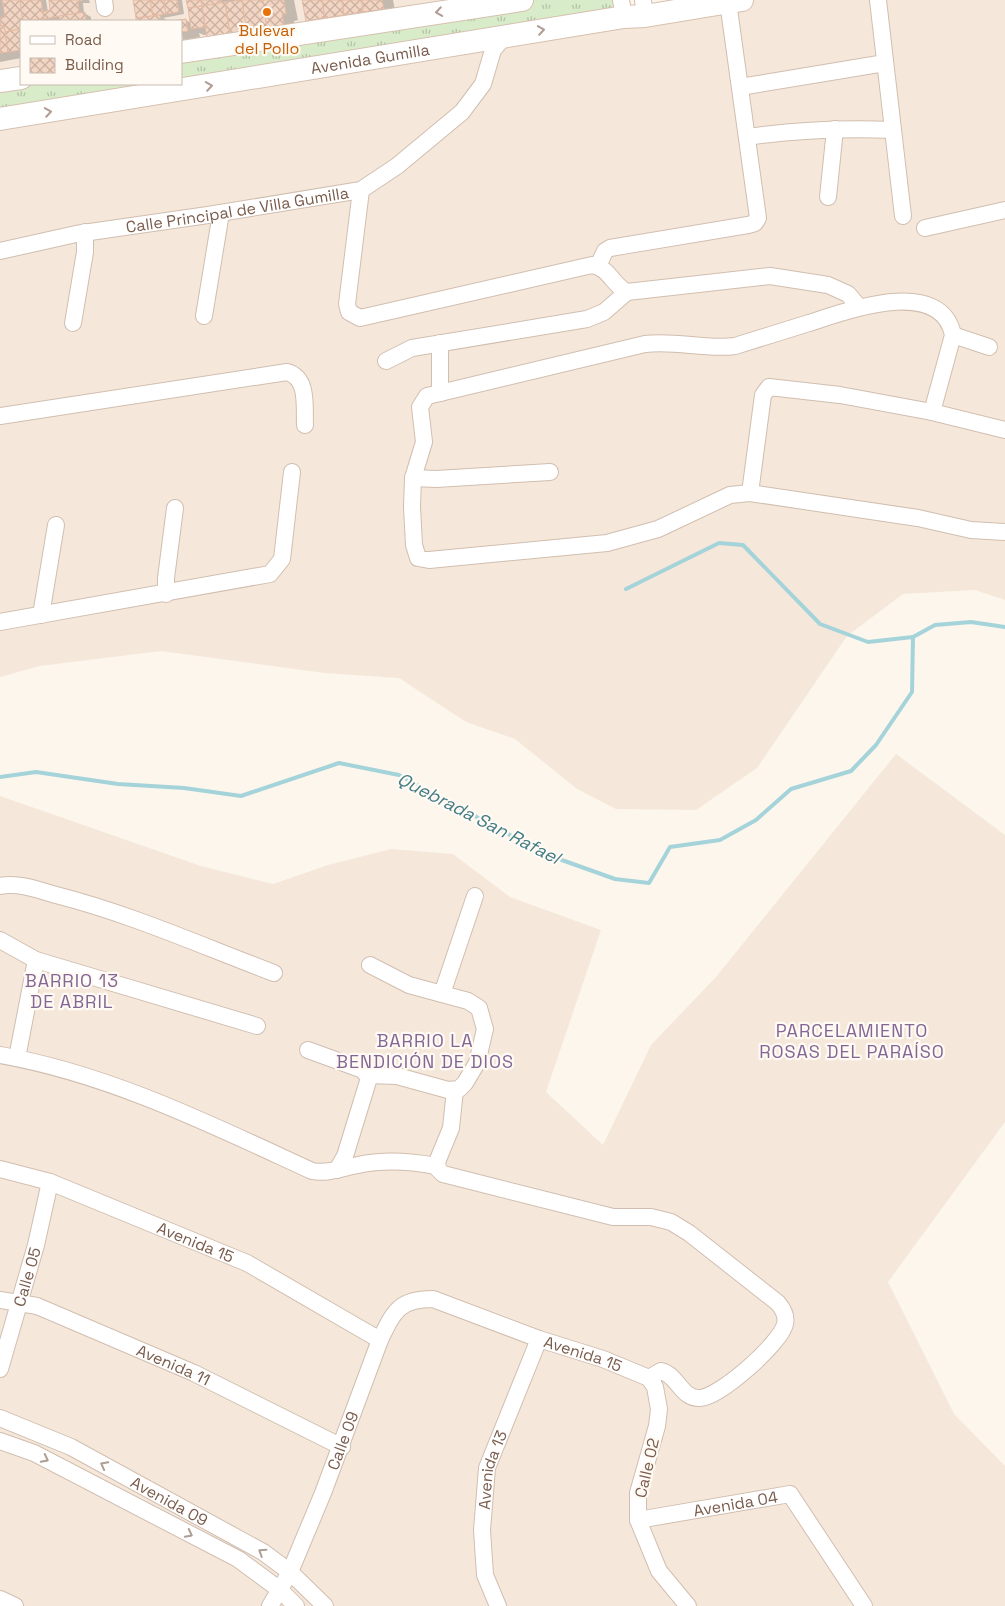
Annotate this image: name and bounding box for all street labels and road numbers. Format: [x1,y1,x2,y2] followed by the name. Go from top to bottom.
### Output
[309,38,431,79] street label: Avenida Gumilla
[125,182,350,237] street label: Calle Principal de Villa Gumilla
[154,1217,237,1267] street label: Avenida 15
[8,1245,45,1309] street label: Calle 05
[541,1331,625,1376] street label: Avenida 15
[133,1339,214,1390] street label: Avenida 11
[322,1408,363,1473] street label: Calle 09
[473,1427,512,1510] street label: Avenida 13
[630,1436,664,1500] street label: Calle 02
[127,1471,212,1530] street label: Avenida 09
[692,1486,779,1521] street label: Avenida 04

